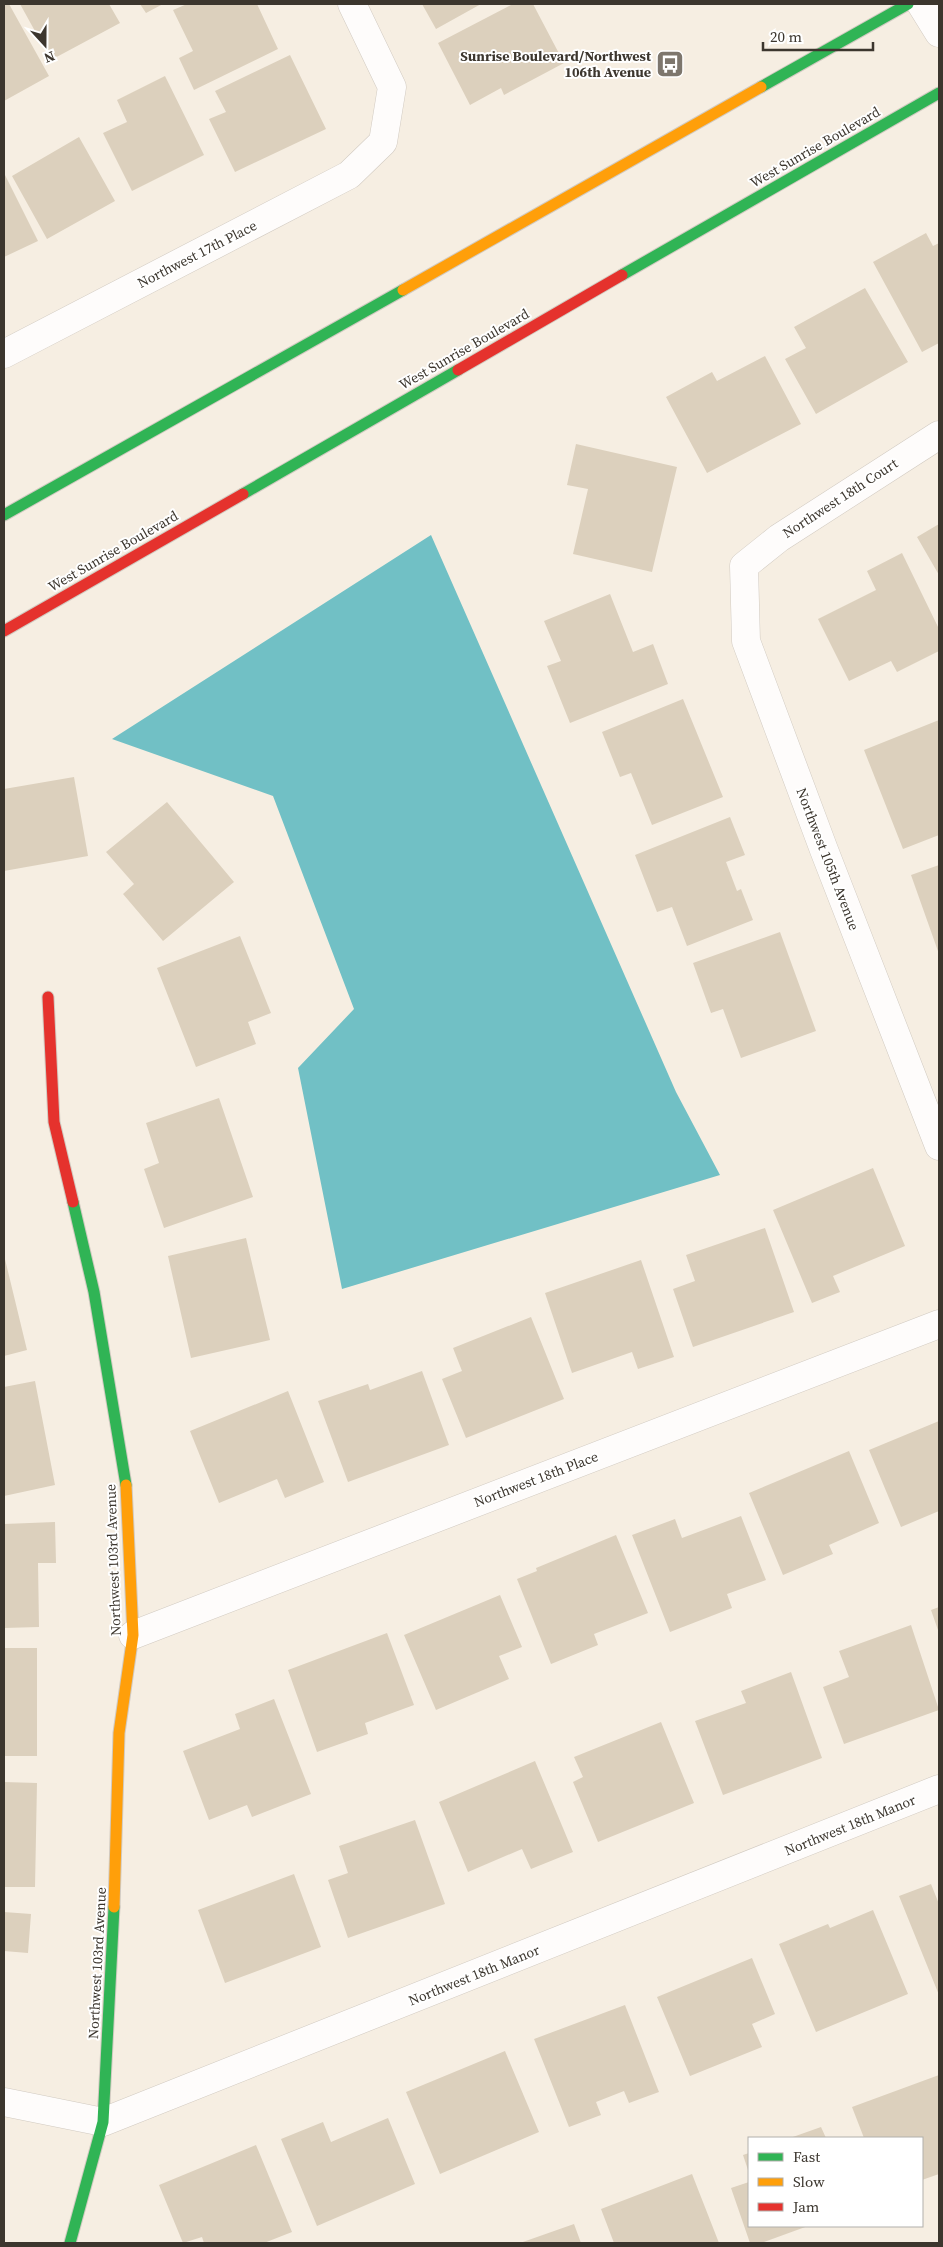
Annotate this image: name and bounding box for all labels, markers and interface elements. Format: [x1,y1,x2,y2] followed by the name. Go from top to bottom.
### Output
[20,20,70,70] north arrow
[763,20,873,52] scale bar
[770,26,802,47] text: 20 m
[41,46,58,68] text: N
[460,46,652,82] place label: Sunrise Boulevard/Northwest 106th Avenue
[655,49,685,79] bus stop icon: Sunrise Boulevard/Northwest 106th Avenue
[746,102,884,192] street label: West Sunrise Boulevard
[134,215,260,293] street label: Northwest 17th Place
[395,304,533,394] street label: West Sunrise Boulevard
[779,453,902,543] street label: Northwest 18th Court
[44,506,182,596] street label: West Sunrise Boulevard
[792,785,864,933] street label: Northwest 105th Avenue
[471,1446,601,1512] street label: Northwest 18th Place
[100,1484,126,1636] street label: Northwest 103rd Avenue
[781,1790,919,1860] street label: Northwest 18th Manor
[83,1887,111,2039] street label: Northwest 103rd Avenue
[405,1940,543,2010] street label: Northwest 18th Manor
[748,2137,923,2227] legend
[793,2146,820,2167] text: Fast
[793,2171,825,2192] text: Slow
[792,2196,820,2217] text: Jam

